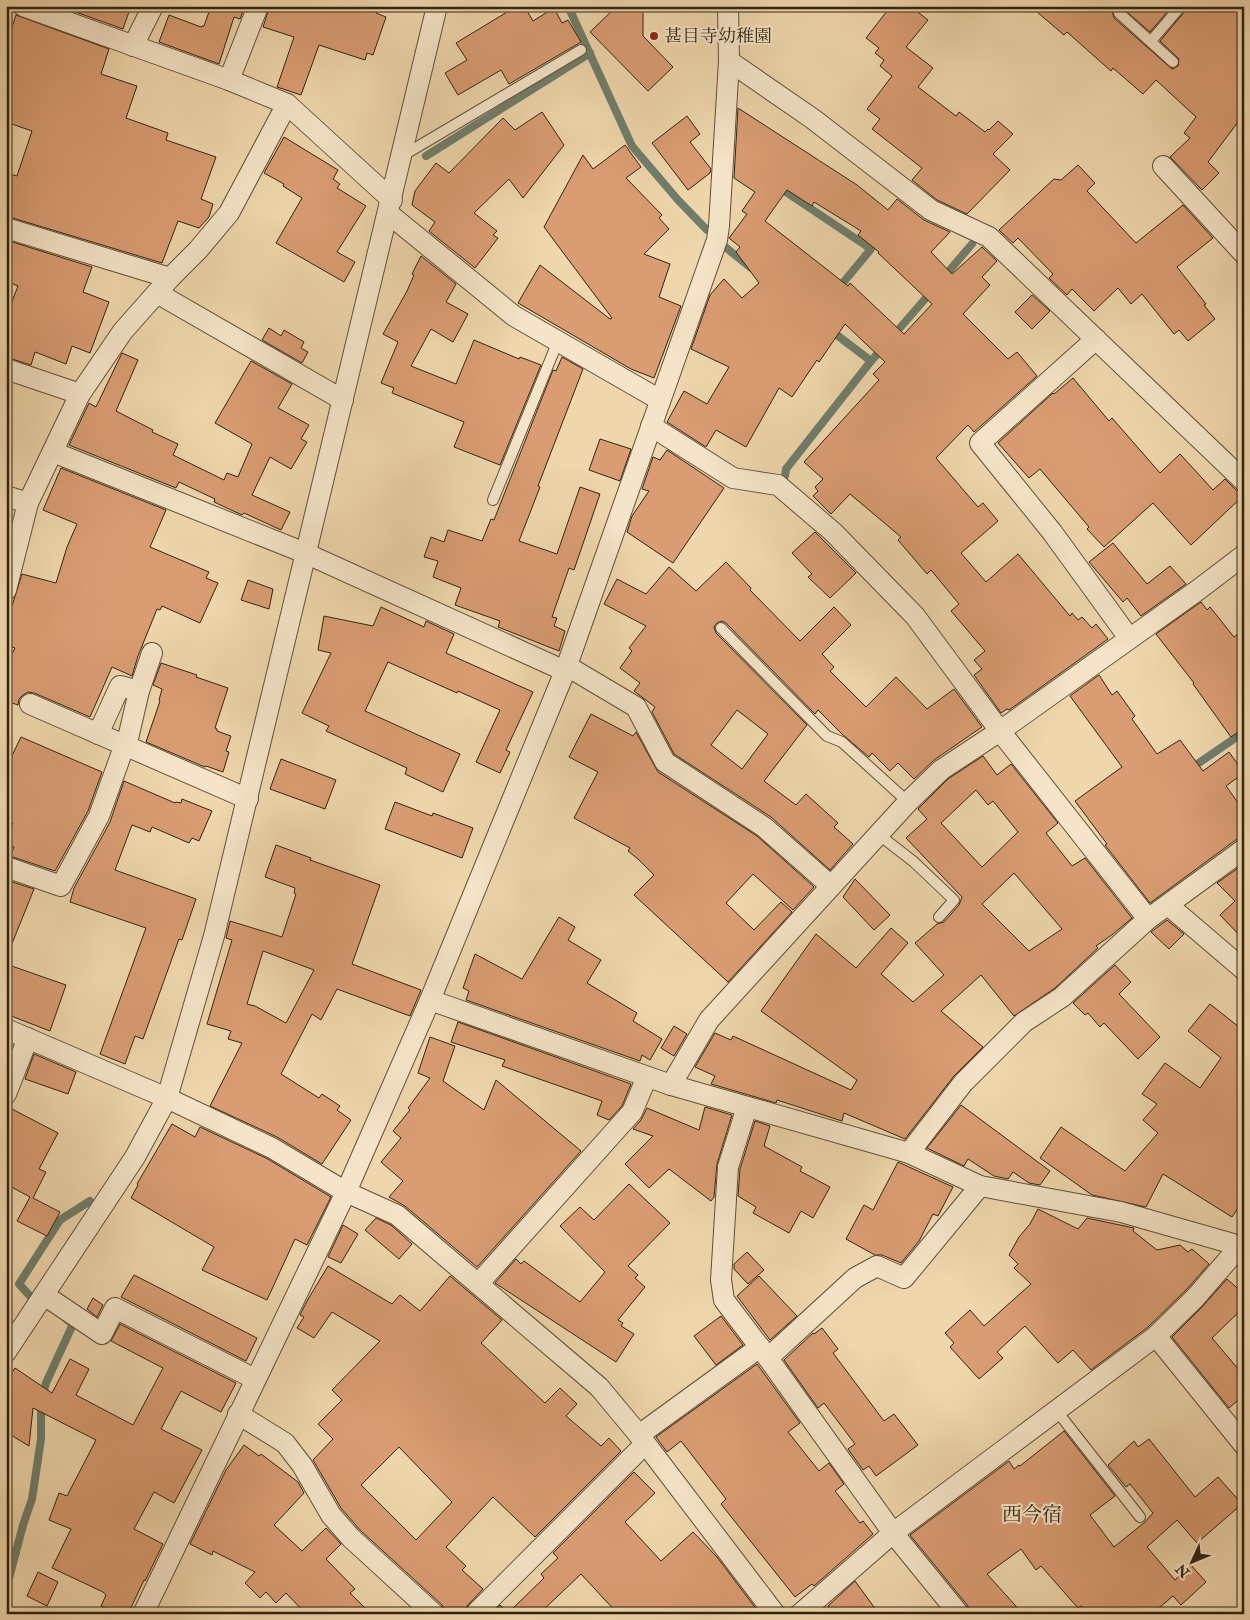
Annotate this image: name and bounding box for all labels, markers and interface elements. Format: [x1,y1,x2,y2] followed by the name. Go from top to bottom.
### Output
[664,25,772,48] place label: 甚目寺幼稚園
[648,30,660,42] marker: 甚目寺幼稚園
[1002,1502,1062,1527] district label: 西今宿
[1168,1538,1218,1588] north arrow
[1172,1560,1194,1582] text: N

